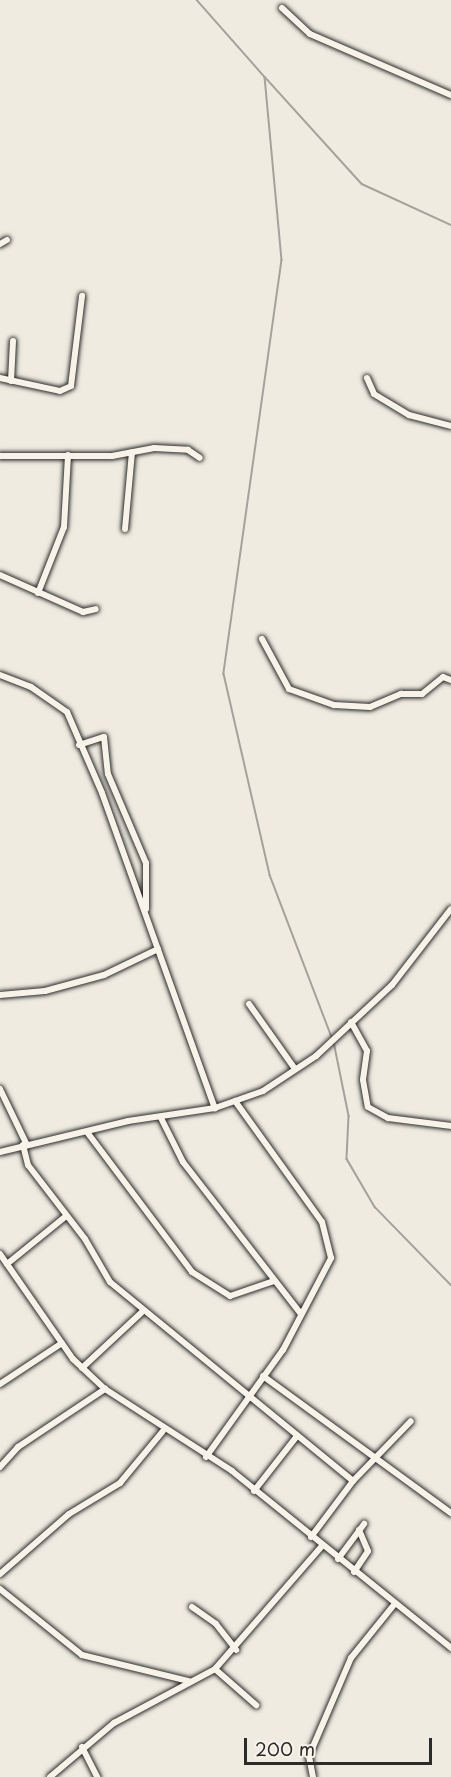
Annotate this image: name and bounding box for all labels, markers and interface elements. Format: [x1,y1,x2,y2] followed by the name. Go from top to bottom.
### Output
[247,1726,434,1764] scale bar
[255,1735,315,1762] text: 200 m

